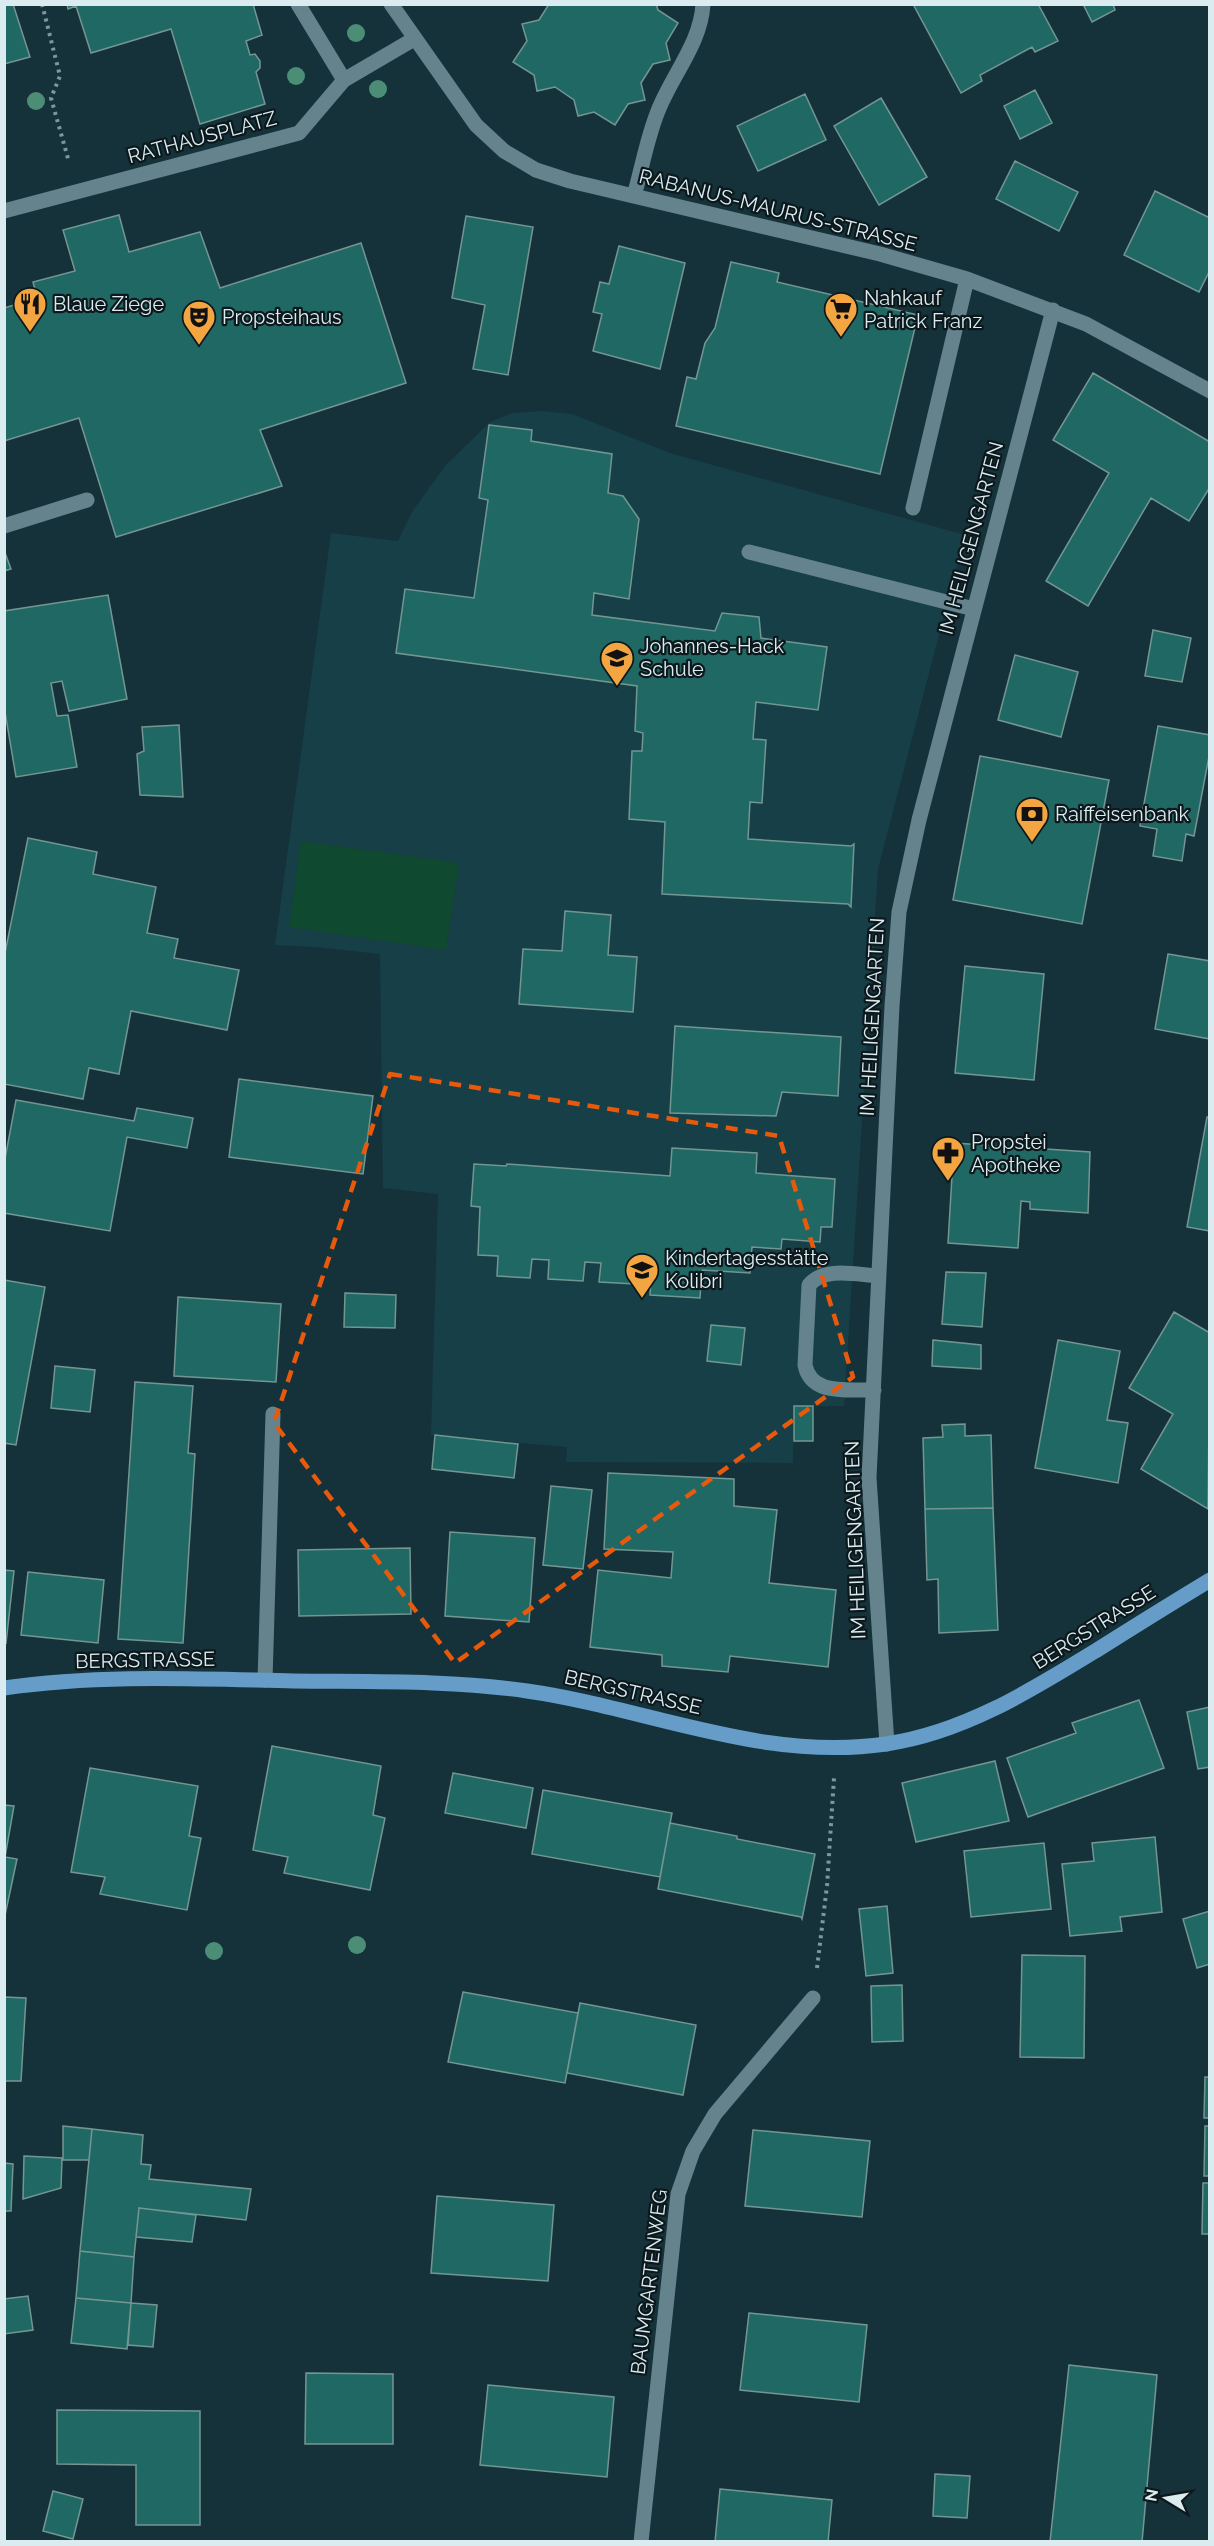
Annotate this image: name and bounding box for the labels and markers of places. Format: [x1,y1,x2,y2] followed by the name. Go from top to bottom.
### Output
[12,286,48,333] restaurant icon: Blaue Ziege
[864,286,982,333] place label: Nahkauf Patrick Franz
[823,291,859,338] supermarket icon: Nahkauf Patrick Franz
[53,292,164,316] place label: Blaue Ziege
[181,299,217,346] theatre icon: Propsteihaus
[222,305,342,329] place label: Propsteihaus
[640,634,785,681] place label: Johannes-Hack Schule
[599,640,635,687] school or university icon: Johannes-Hack Schule
[1014,796,1050,843] bank icon: Raiffeisenbank
[1055,802,1190,826] place label: Raiffeisenbank
[971,1130,1061,1177] place label: Propstei Apotheke
[930,1135,966,1182] pharmacy icon: Propstei Apotheke
[665,1246,829,1293] place label: Kindertagesstätte Kolibri
[624,1252,660,1299] school or university icon: Kindertagesstätte Kolibri

